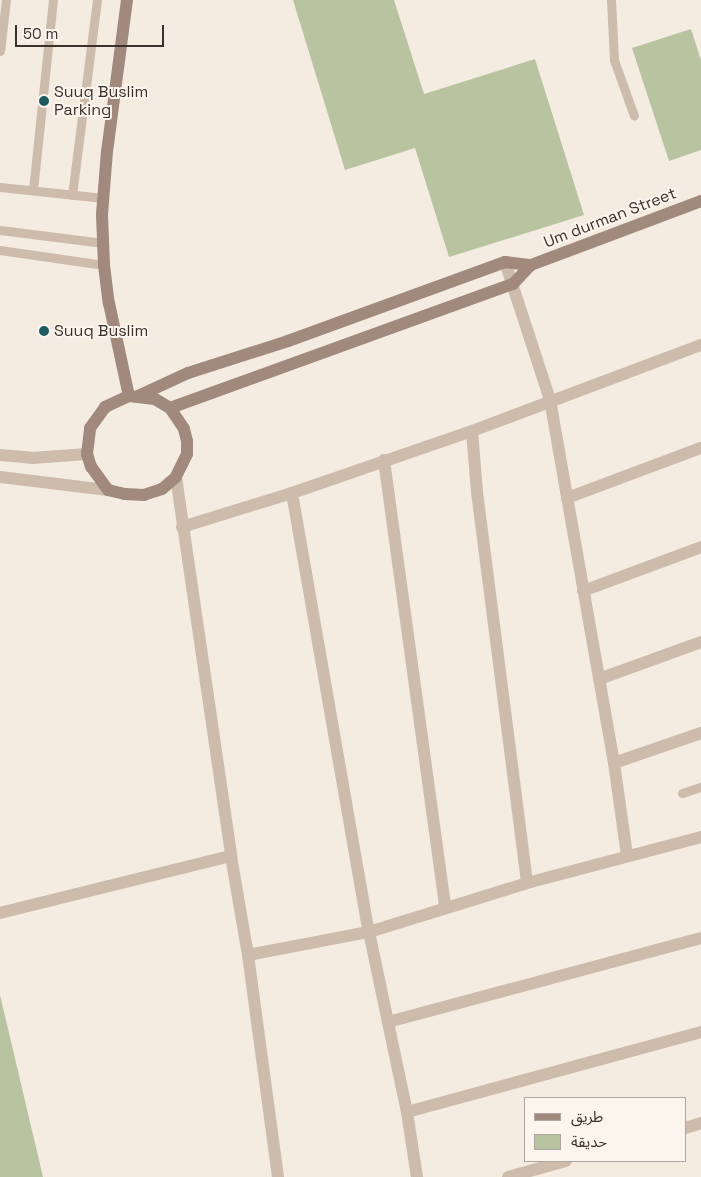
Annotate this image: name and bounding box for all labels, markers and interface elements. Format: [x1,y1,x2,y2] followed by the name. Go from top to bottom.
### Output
[18,15,166,47] scale bar
[23,24,58,43] text: 50 m
[54,82,148,120] place label: Suuq Buslim Parking
[38,95,50,107] marker: Suuq Buslim Parking
[541,184,679,252] street label: Um durman Street
[54,321,148,341] place label: Suuq Buslim
[38,325,50,337] marker: Suuq Buslim
[524,1097,686,1162] legend
[571,1107,603,1126] text: طريق
[571,1132,607,1151] text: حديقة

